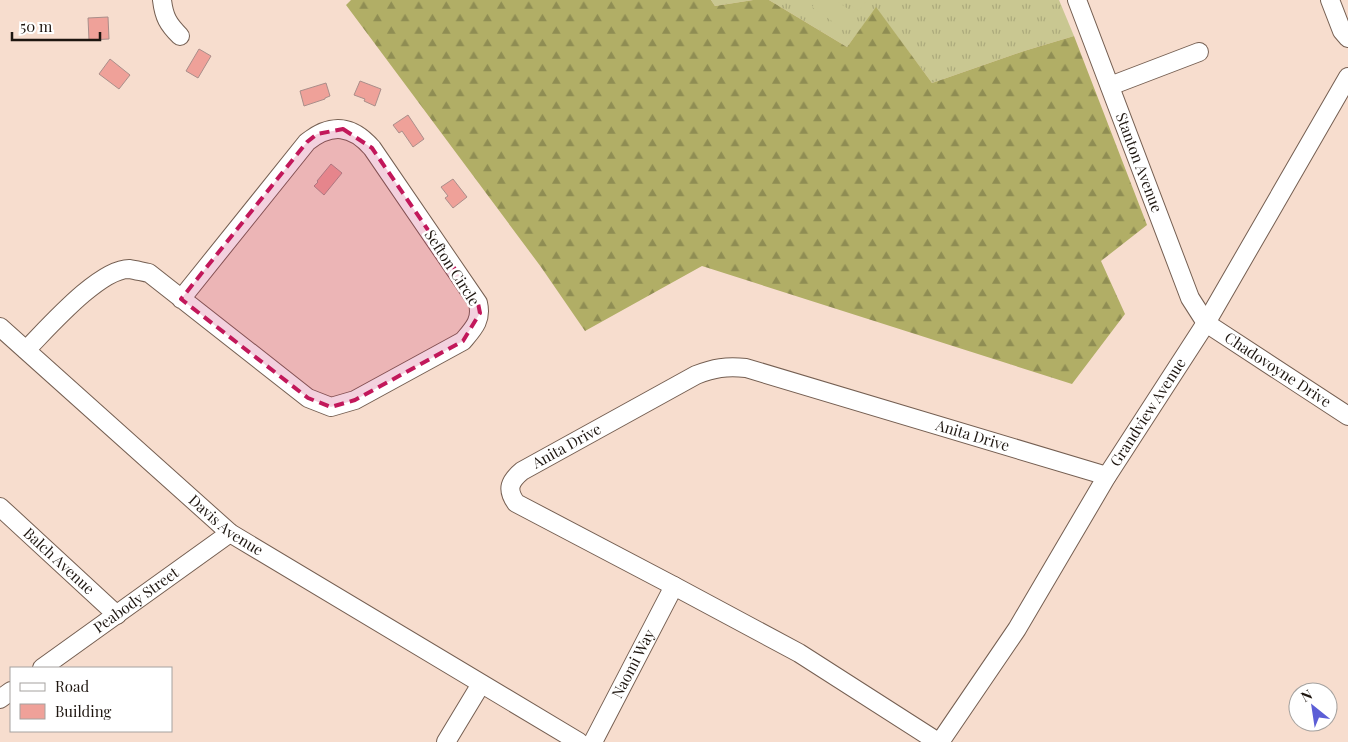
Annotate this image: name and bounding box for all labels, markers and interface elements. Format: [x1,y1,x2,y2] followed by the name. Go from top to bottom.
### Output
[12,10,100,42] scale bar
[20,16,53,36] text: 50 m
[1112,110,1168,215] street label: Stanton Avenue
[421,226,485,309] street label: Sefton Circle
[1221,327,1335,411] street label: Chadovoyne Drive
[1105,354,1190,470] street label: Grandview Avenue
[933,414,1012,455] street label: Anita Drive
[527,418,604,473] street label: Anita Drive
[185,490,267,560] street label: Davis Avenue
[20,523,99,598] street label: Balch Avenue
[89,562,183,637] street label: Peabody Street
[607,625,659,701] street label: Naomi Way
[10,667,172,732] legend
[55,676,89,696] text: Road
[1288,682,1338,732] north arrow
[1297,685,1315,706] text: N
[55,701,112,721] text: Building

